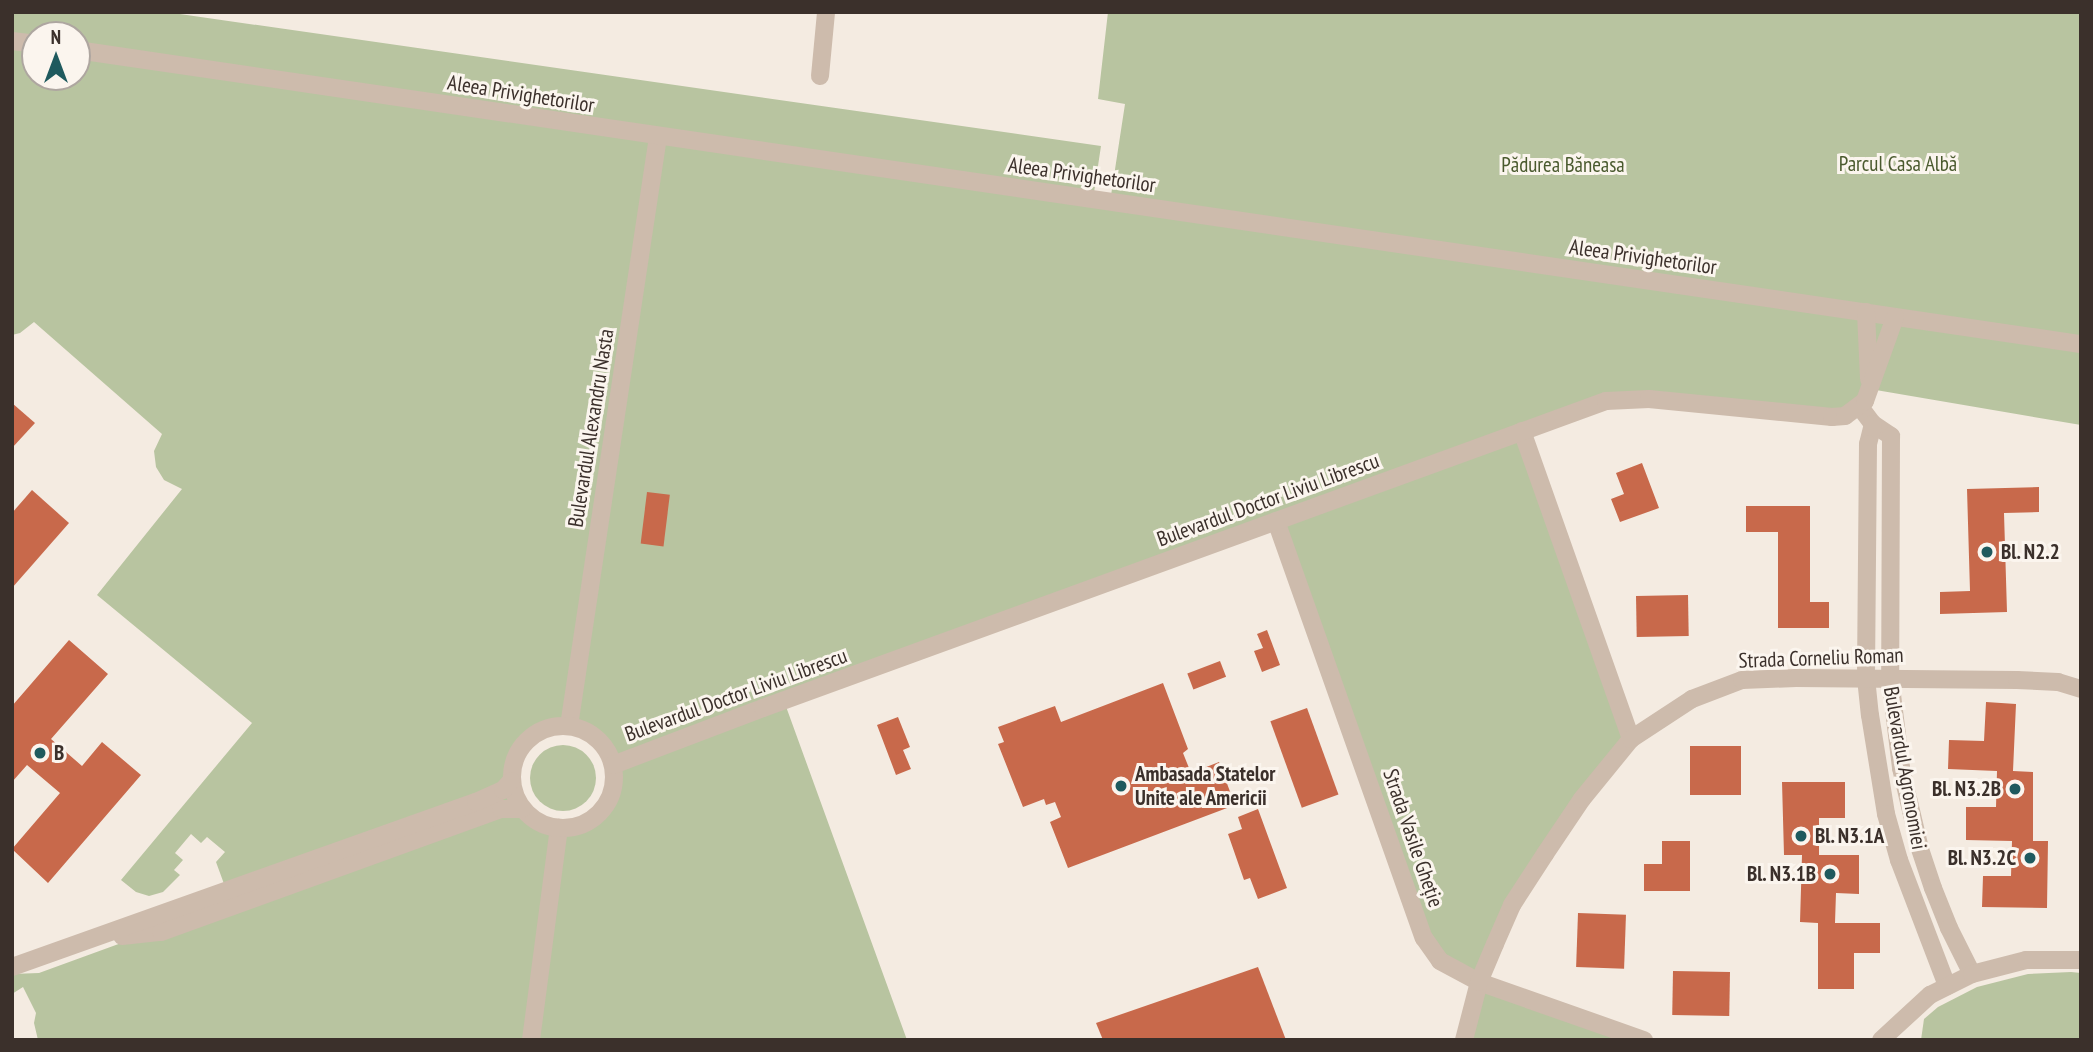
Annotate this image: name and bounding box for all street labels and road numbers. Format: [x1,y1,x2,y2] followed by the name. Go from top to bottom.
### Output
[446,70,596,118] street label: Aleea Privighetorilor
[1007,152,1157,198] street label: Aleea Privighetorilor
[1568,234,1718,280] street label: Aleea Privighetorilor
[563,327,619,529] street label: Bulevardul Alexandru Nasta
[1153,448,1383,552] street label: Bulevardul Doctor Liviu Librescu
[621,643,851,747] street label: Bulevardul Doctor Liviu Librescu
[1738,643,1904,673] street label: Strada Corneliu Roman
[1878,684,1932,852] street label: Bulevardul Agronomiei
[1377,765,1449,911] street label: Strada Vasile Gheție

